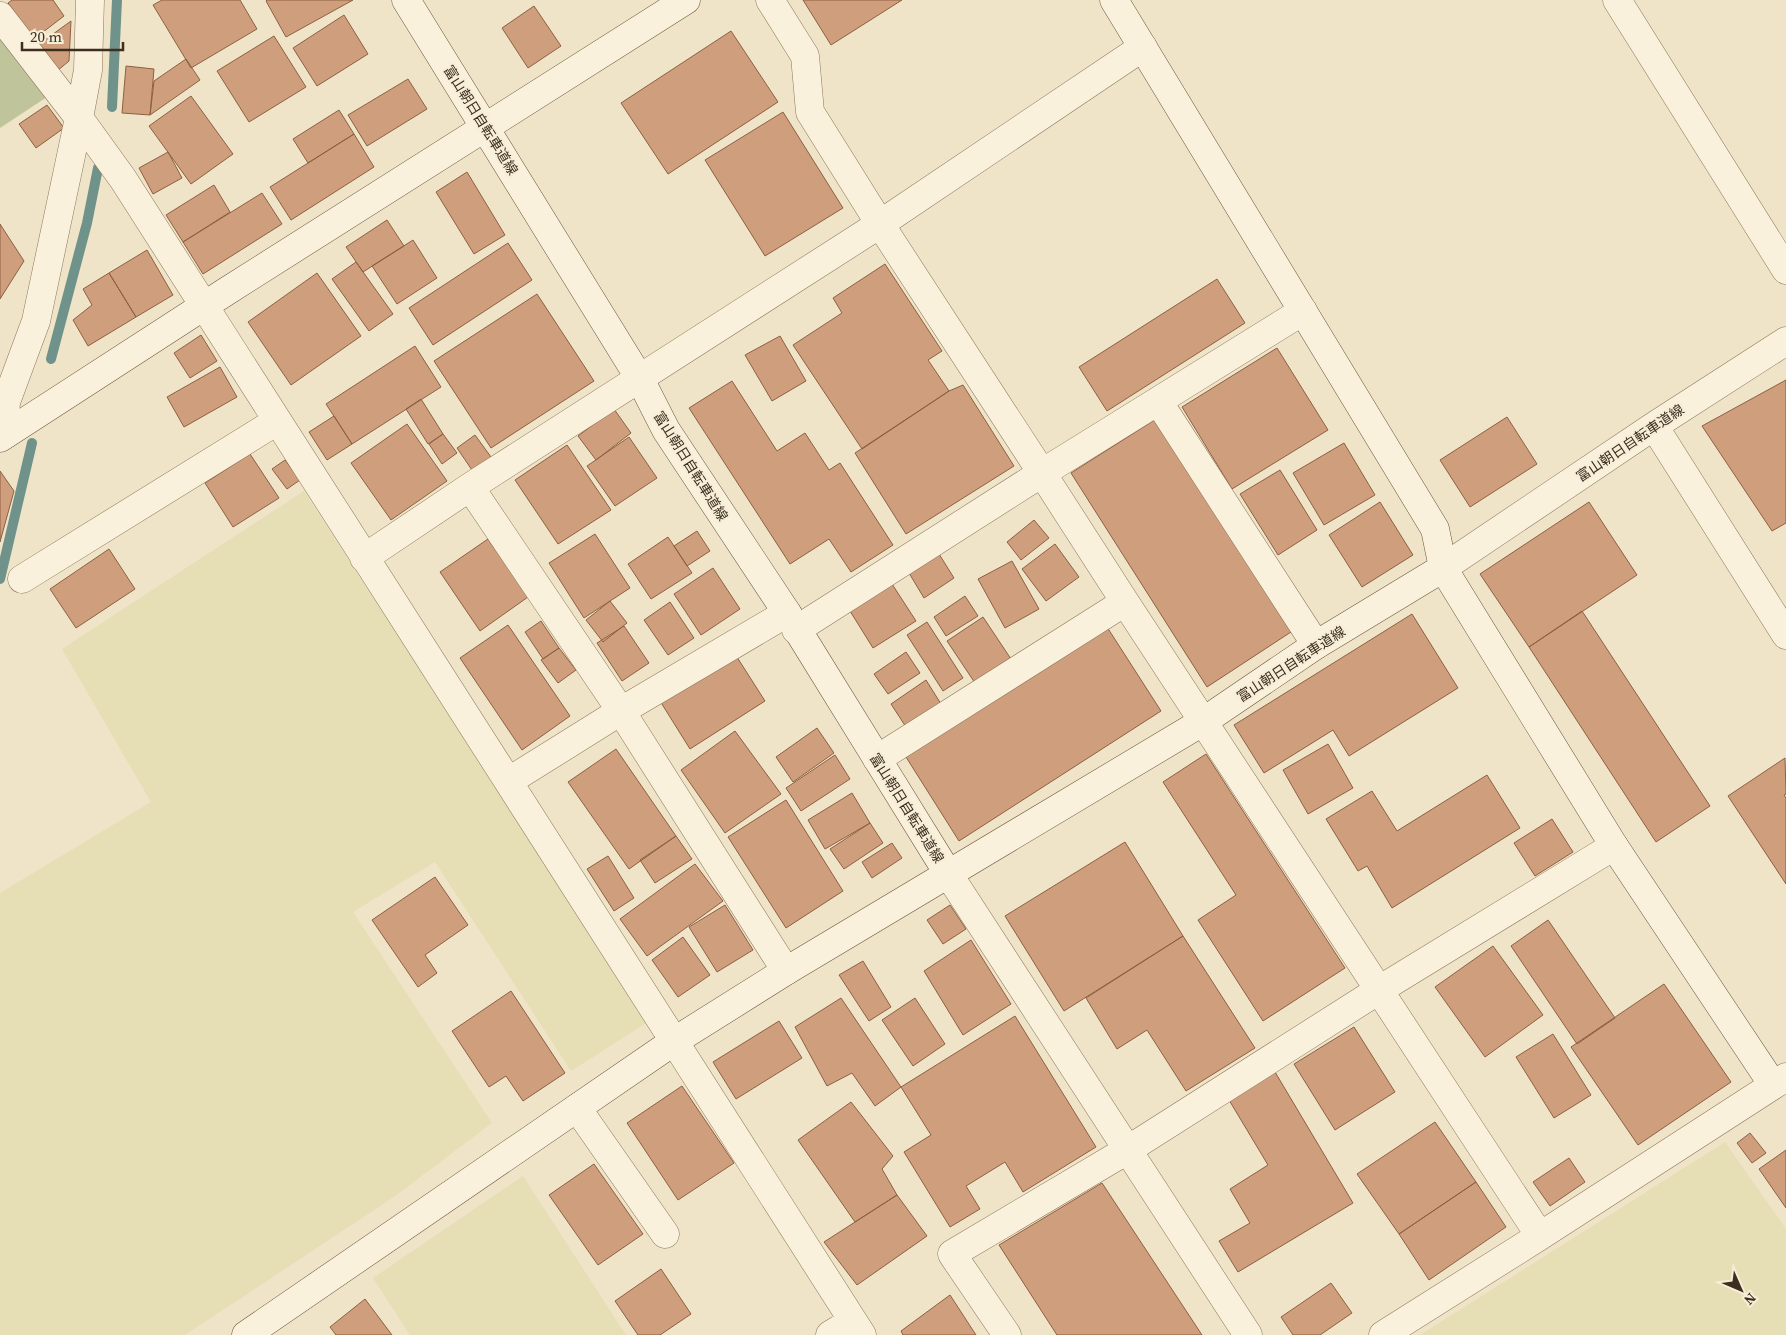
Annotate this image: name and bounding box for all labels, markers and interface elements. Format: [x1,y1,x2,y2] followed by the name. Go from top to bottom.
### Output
[22,20,124,52] scale bar
[30,26,62,47] text: 20 m
[439,61,523,179] street label: 富山朝日自転車道線
[1572,399,1688,487] street label: 富山朝日自転車道線
[649,407,733,525] street label: 富山朝日自転車道線
[1233,621,1349,707] street label: 富山朝日自転車道線
[865,749,949,867] street label: 富山朝日自転車道線
[1716,1265,1766,1315] north arrow
[1740,1289,1761,1310] text: N

